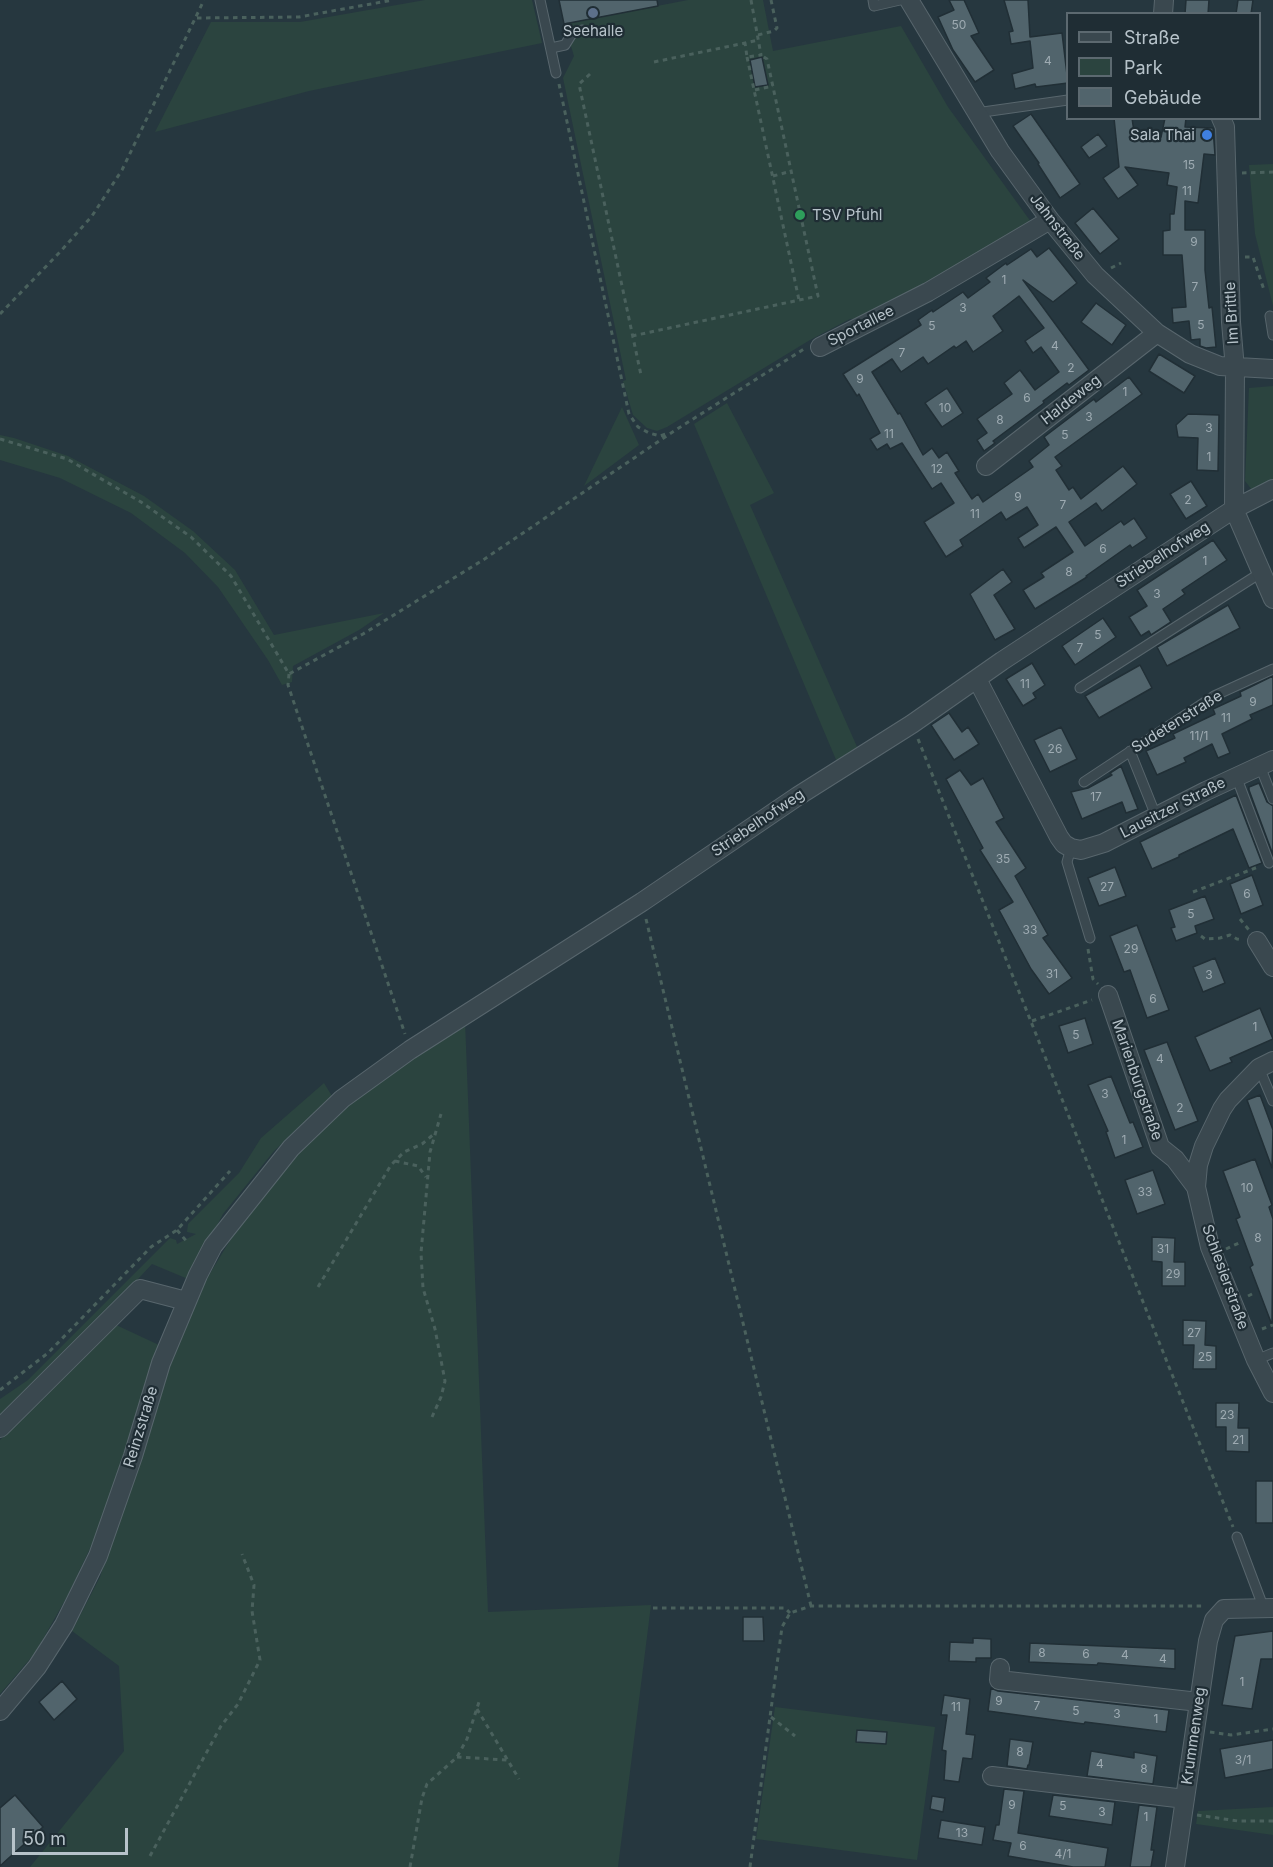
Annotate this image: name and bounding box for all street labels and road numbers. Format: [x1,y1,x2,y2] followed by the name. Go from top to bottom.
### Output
[1025,190,1089,264] street label: Jahnstraße
[1221,281,1243,345] street label: Im Brittle
[825,302,897,350] street label: Sportallee
[1038,371,1104,429] street label: Haldeweg
[1113,518,1213,592] street label: Striebelhofweg
[1128,687,1226,757] street label: Sudetenstraße
[1117,774,1229,842] street label: Lausitzer Straße
[708,785,808,861] street label: Striebelhofweg
[1108,1017,1166,1143] street label: Marienburgstraße
[1198,1222,1252,1332] street label: Schlesierstraße
[120,1384,162,1470] street label: Reinzstraße
[1178,1686,1210,1786] street label: Krummenweg

